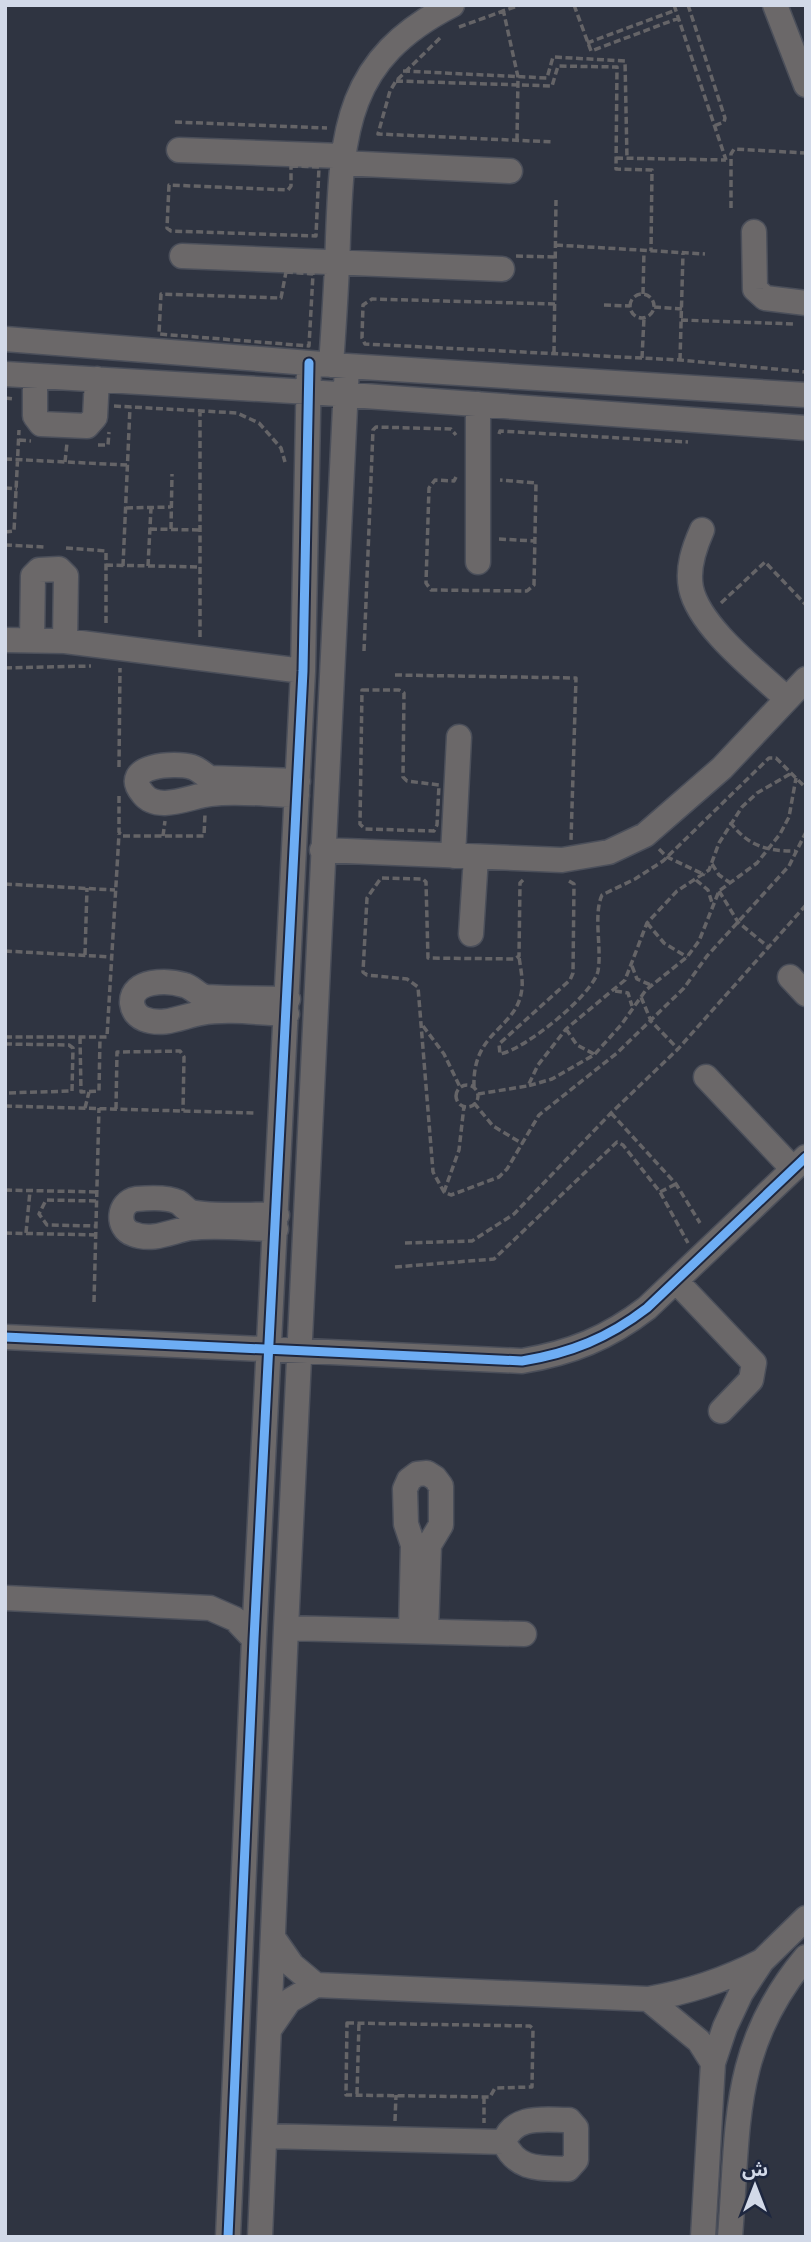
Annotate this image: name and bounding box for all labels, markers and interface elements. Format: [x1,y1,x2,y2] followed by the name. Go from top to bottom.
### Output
[720,2151,790,2221] north arrow
[742,2158,768,2181] text: ش

